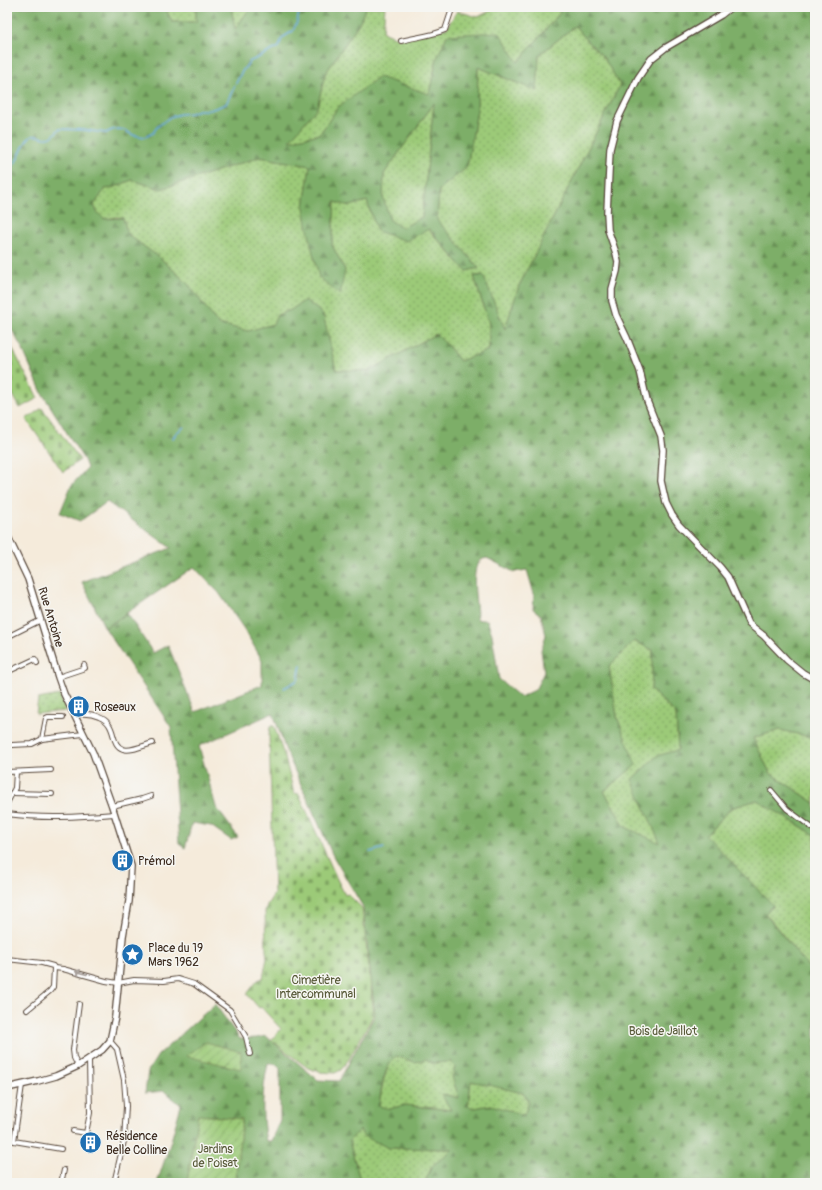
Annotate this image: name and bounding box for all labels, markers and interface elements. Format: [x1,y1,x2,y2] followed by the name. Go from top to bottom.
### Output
[34,585,67,649] street label: Rue Antoine
[66,694,92,720] building icon: Roseaux
[94,700,136,715] place label: Roseaux
[109,848,135,874] building icon: Prémol
[138,854,175,869] place label: Prémol
[148,941,203,970] place label: Place du 19 Mars 1962
[119,942,145,968] place icon: Place du 19 Mars 1962
[75,969,88,976] one-way arrow
[276,973,356,1002] park label: Cimetière Intercommunal
[629,1024,697,1039] park label: Bois de Jaillot
[106,1129,167,1158] place label: Résidence Belle Colline
[78,1130,104,1156] building icon: Résidence Belle Colline
[192,1142,238,1171] park label: Jardins de Poisat

